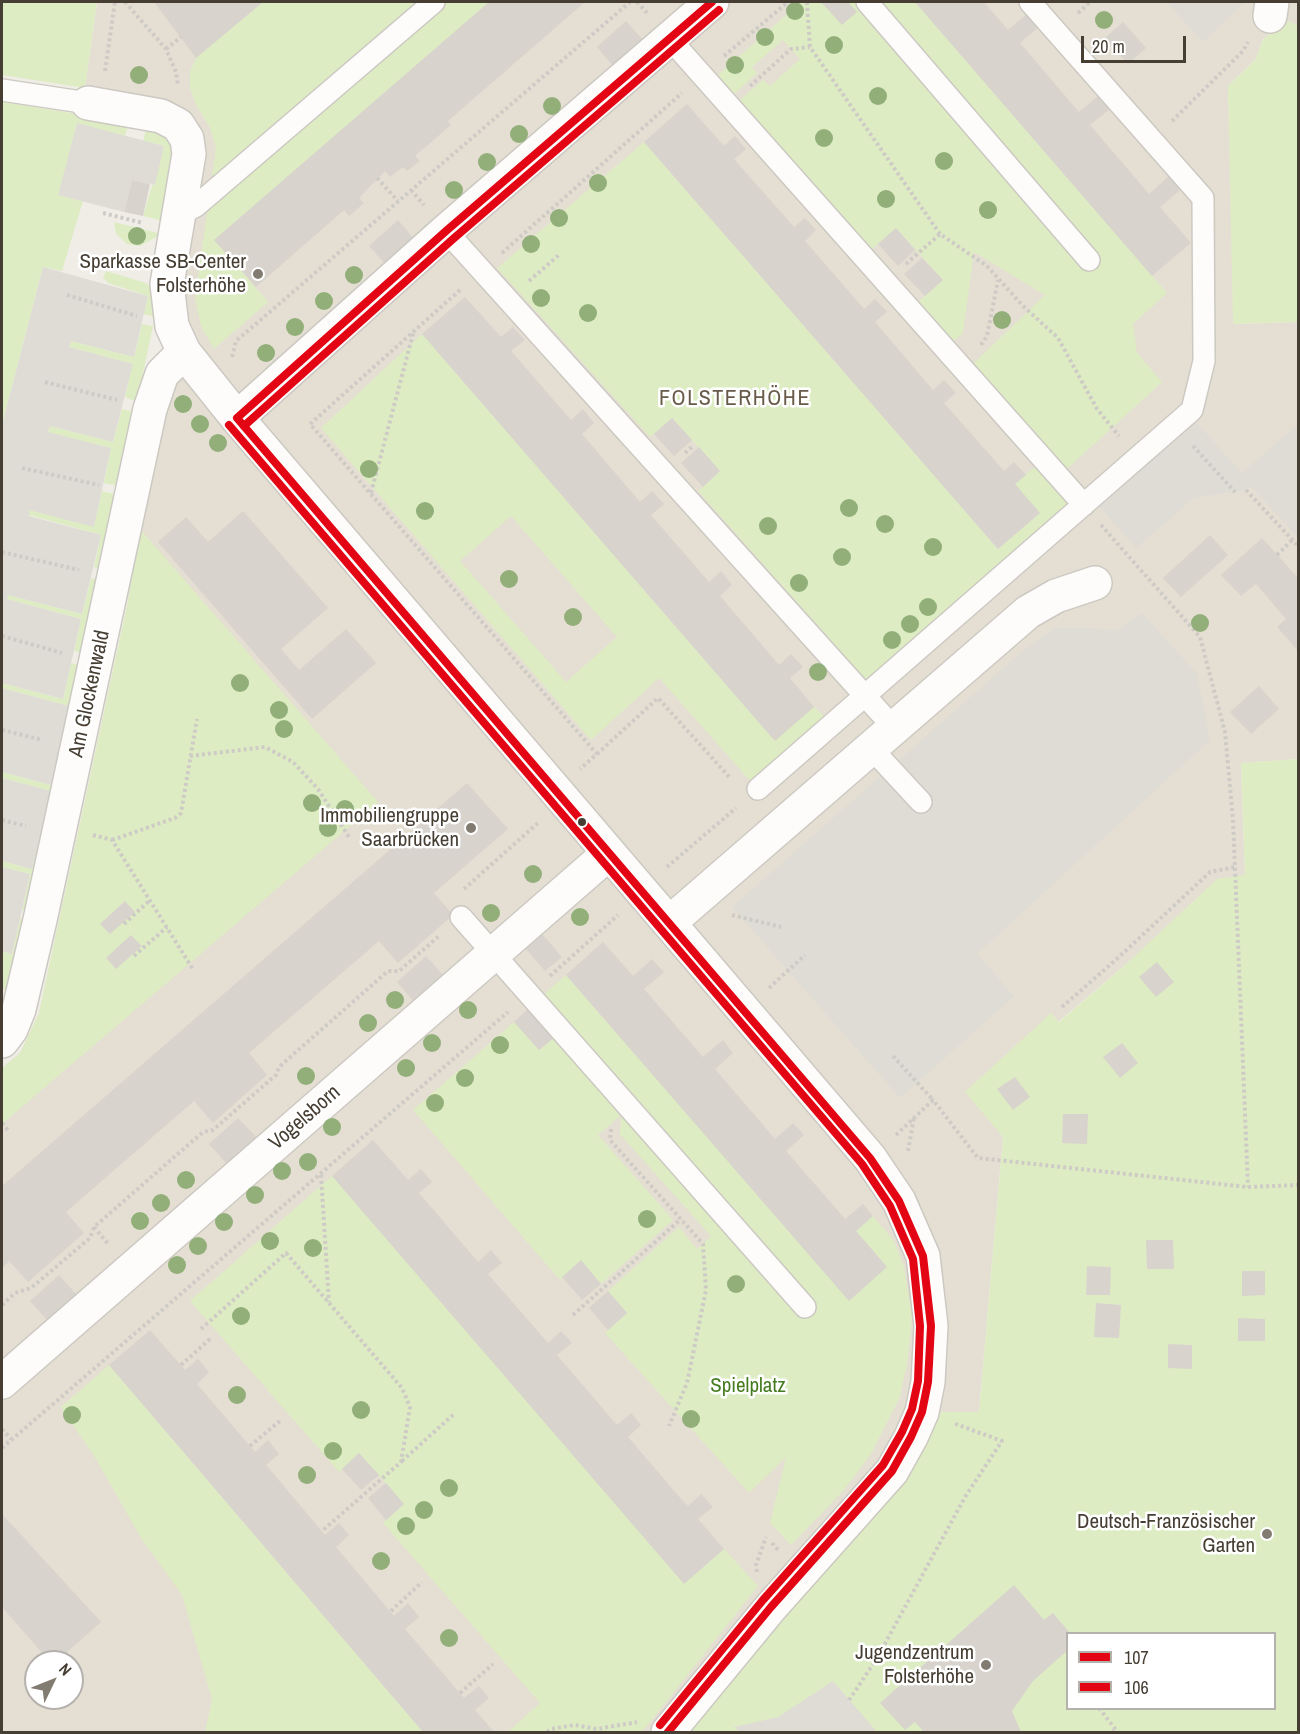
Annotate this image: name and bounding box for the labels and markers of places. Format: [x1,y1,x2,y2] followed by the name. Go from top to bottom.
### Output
[79,249,246,299] place label: Sparkasse SB-Center Folsterhöhe
[251,267,265,281] marker: Sparkasse SB-Center Folsterhöhe
[320,803,459,853] place label: Immobiliengruppe Saarbrücken
[576,816,588,828] unlabelled marker
[464,821,478,835] marker: Immobiliengruppe Saarbrücken
[1077,1509,1255,1559] place label: Deutsch-Französischer Garten
[1260,1527,1274,1541] marker: Deutsch-Französischer Garten
[855,1640,974,1690] place label: Jugendzentrum Folsterhöhe
[979,1658,993,1672] marker: Jugendzentrum Folsterhöhe

